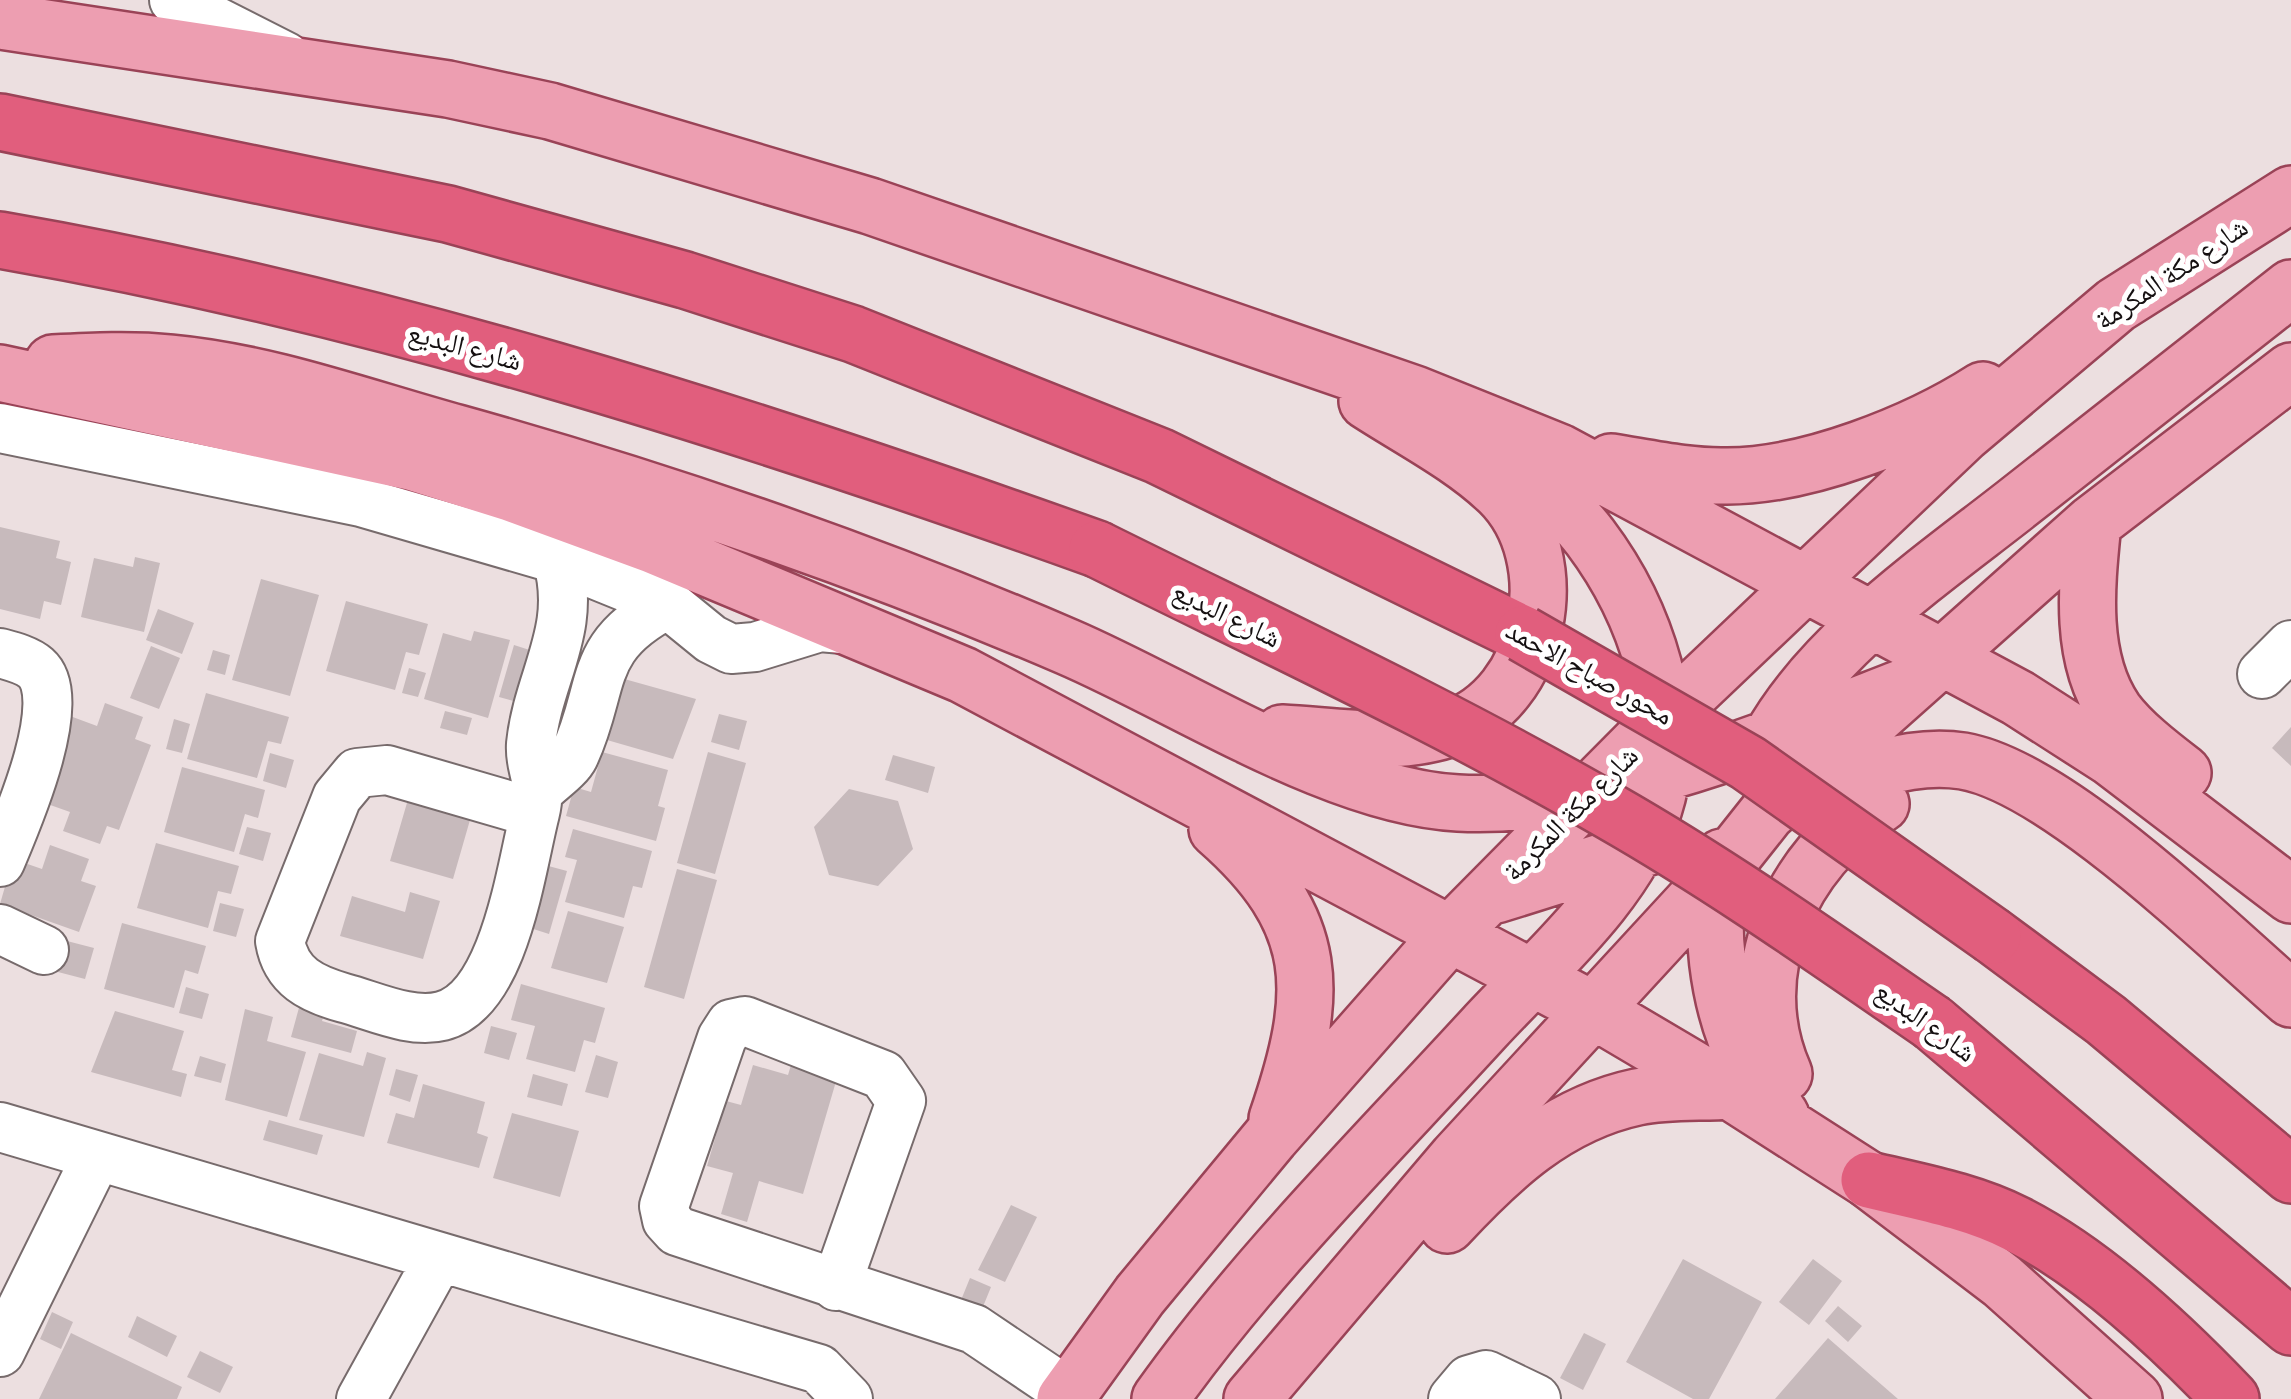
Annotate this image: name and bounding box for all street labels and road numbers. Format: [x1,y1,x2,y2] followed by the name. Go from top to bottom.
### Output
[2087,208,2254,337] street label: شارع مكة المكرمة
[404,313,526,378] street label: شارع البديع
[1167,571,1288,656] street label: شارع البديع
[1500,610,1681,733] street label: محور صباح الاحمد
[1494,737,1645,888] street label: شارع مكة المكرمة
[1868,971,1984,1070] street label: شارع البديع

